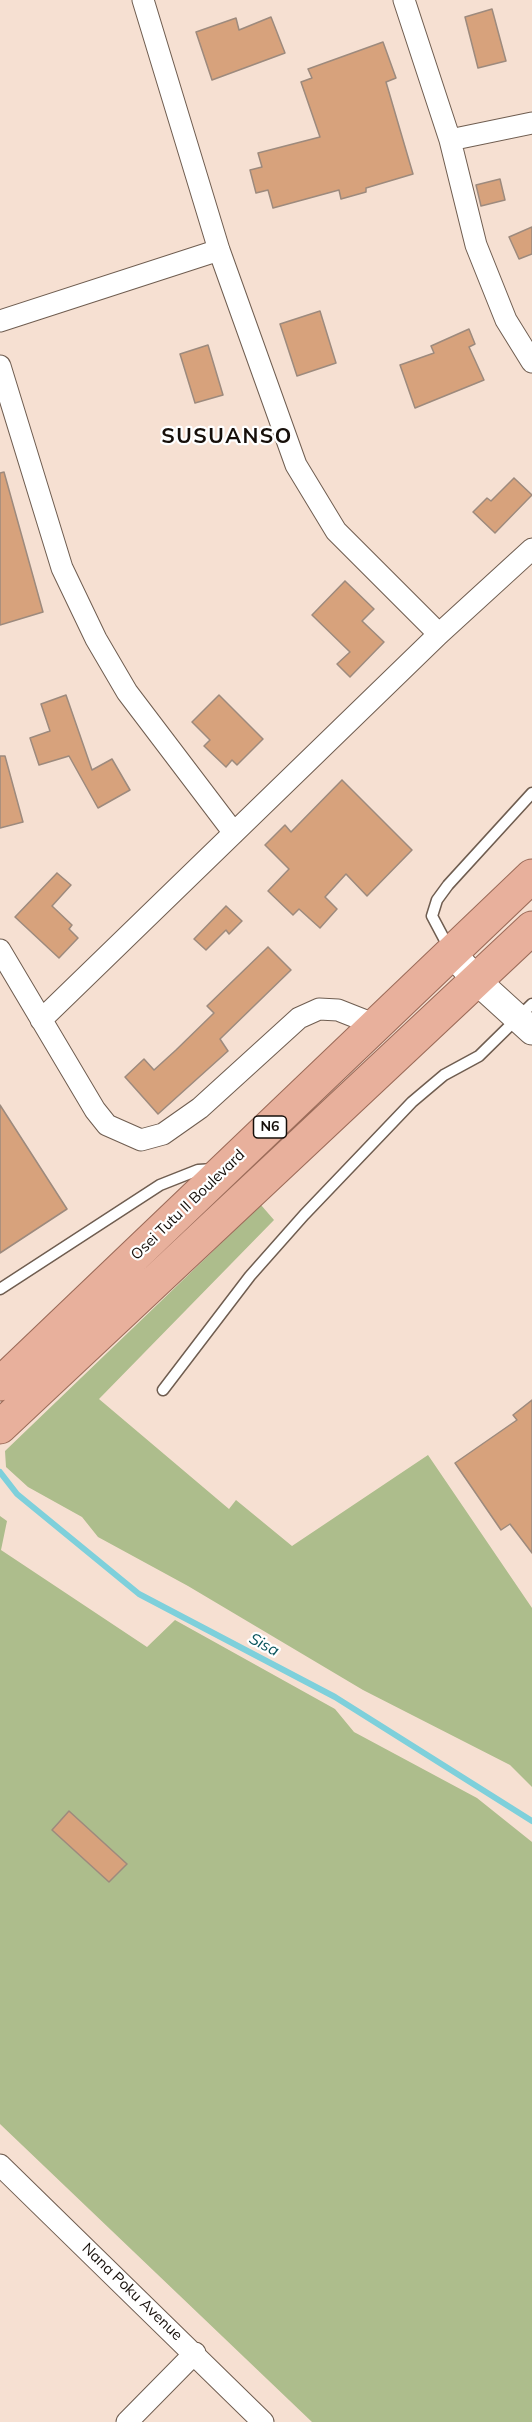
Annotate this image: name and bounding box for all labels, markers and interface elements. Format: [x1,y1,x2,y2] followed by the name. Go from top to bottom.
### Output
[161,424,293,450] district label: SUSUANSO
[254,1116,286,1138] road number: N6
[127,1146,249,1264] street label: Osei Tutu II Boulevard
[246,1629,282,1661] water label: Sisa
[78,2240,186,2344] street label: Nana Poku Avenue

